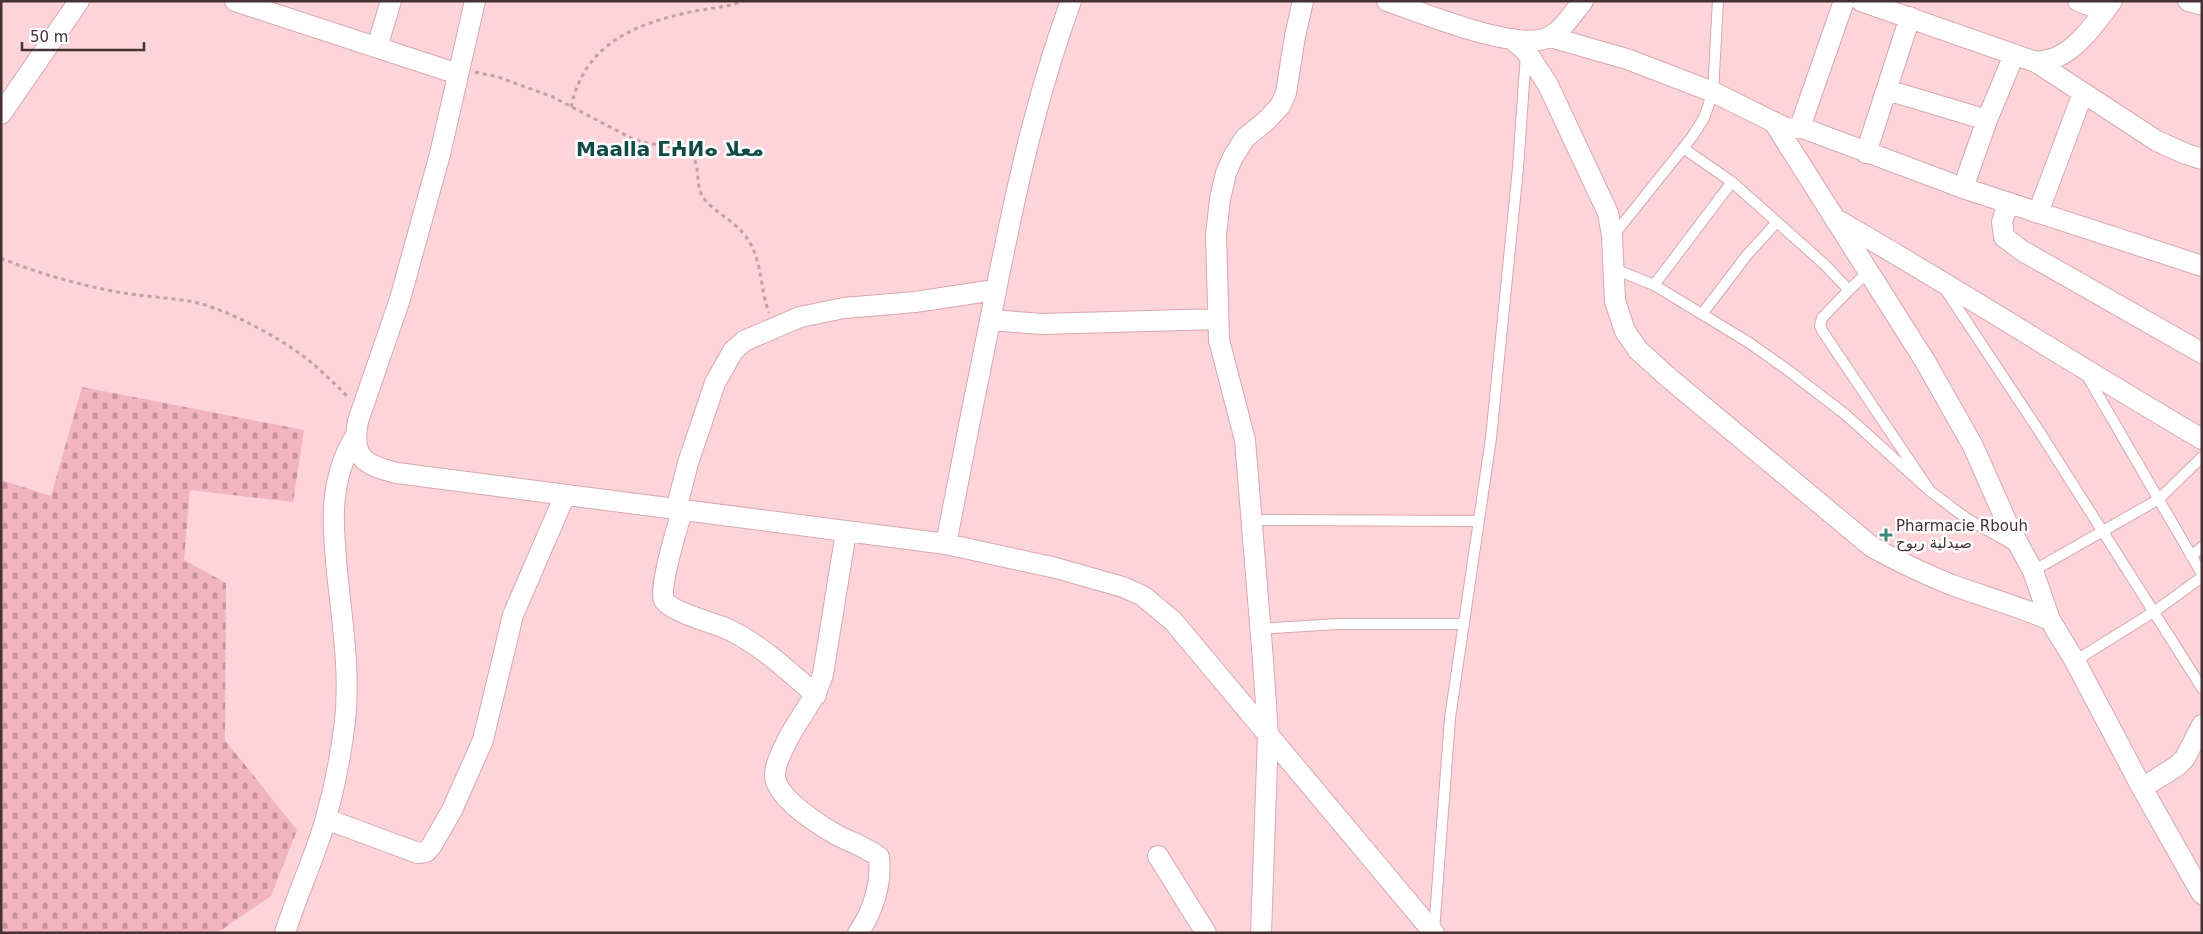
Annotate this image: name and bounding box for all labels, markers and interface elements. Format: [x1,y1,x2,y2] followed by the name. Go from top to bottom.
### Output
[22,20,145,52] scale bar
[30,28,68,46] text: 50 m
[576,137,764,161] district label: Maalla ⵎⵄⵍⴰ معلا
[1896,517,2028,552] place label: Pharmacie Rbouh صيدلية ربوح
[1880,529,1892,541] marker: Pharmacie Rbouh صيدلية ربوح

